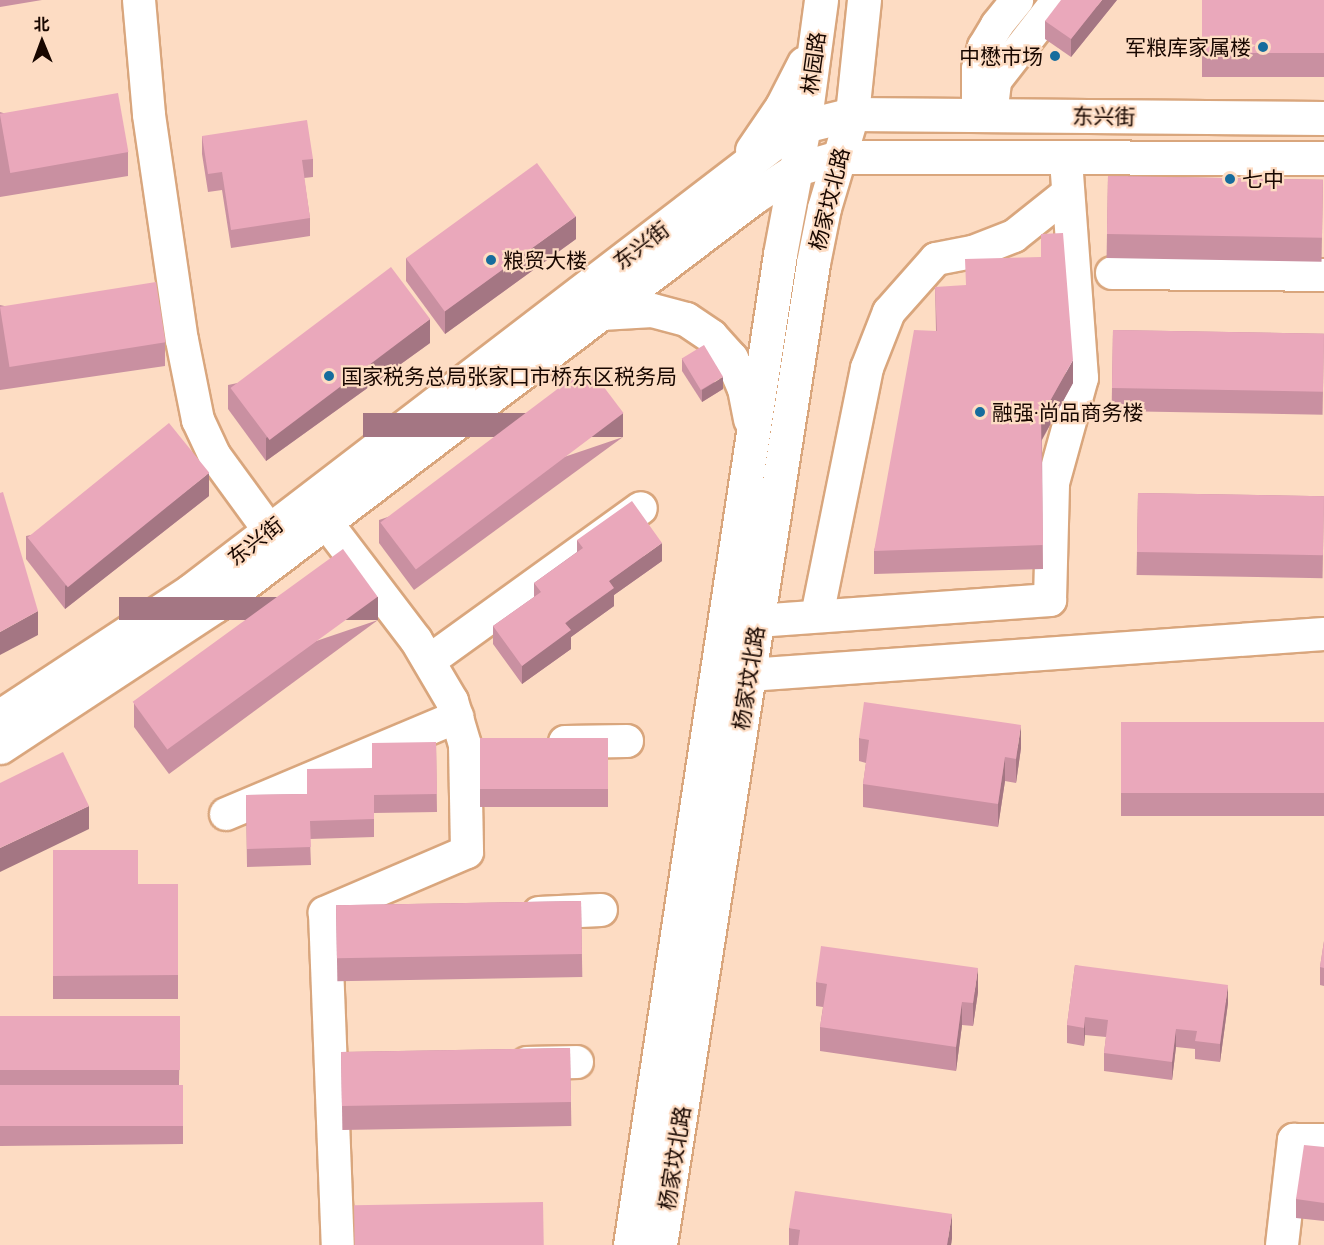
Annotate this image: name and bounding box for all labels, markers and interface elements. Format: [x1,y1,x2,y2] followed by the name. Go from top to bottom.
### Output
[12,12,72,72] north arrow
[34,15,50,33] text: 北
[796,30,830,96] street label: 林园路
[1125,34,1251,60] place label: 军粮库家属楼
[1256,40,1270,54] marker: 军粮库家属楼
[959,43,1043,69] place label: 中懋市场
[1048,49,1062,63] marker: 中懋市场
[1072,103,1136,129] street label: 东兴街
[804,145,854,253] street label: 杨家坟北路
[1242,166,1284,192] place label: 七中
[1223,172,1237,186] marker: 七中
[608,216,674,274] street label: 东兴街
[503,247,587,273] place label: 粮贸大楼
[484,253,498,267] marker: 粮贸大楼
[341,363,677,389] place label: 国家税务总局张家口市桥东区税务局
[322,369,336,383] marker: 国家税务总局张家口市桥东区税务局
[992,399,1143,425] place label: 融强·尚品商务楼
[973,405,987,419] marker: 融强·尚品商务楼
[222,512,288,570] street label: 东兴街
[727,624,769,732] street label: 杨家坟北路
[653,1104,695,1212] street label: 杨家坟北路

